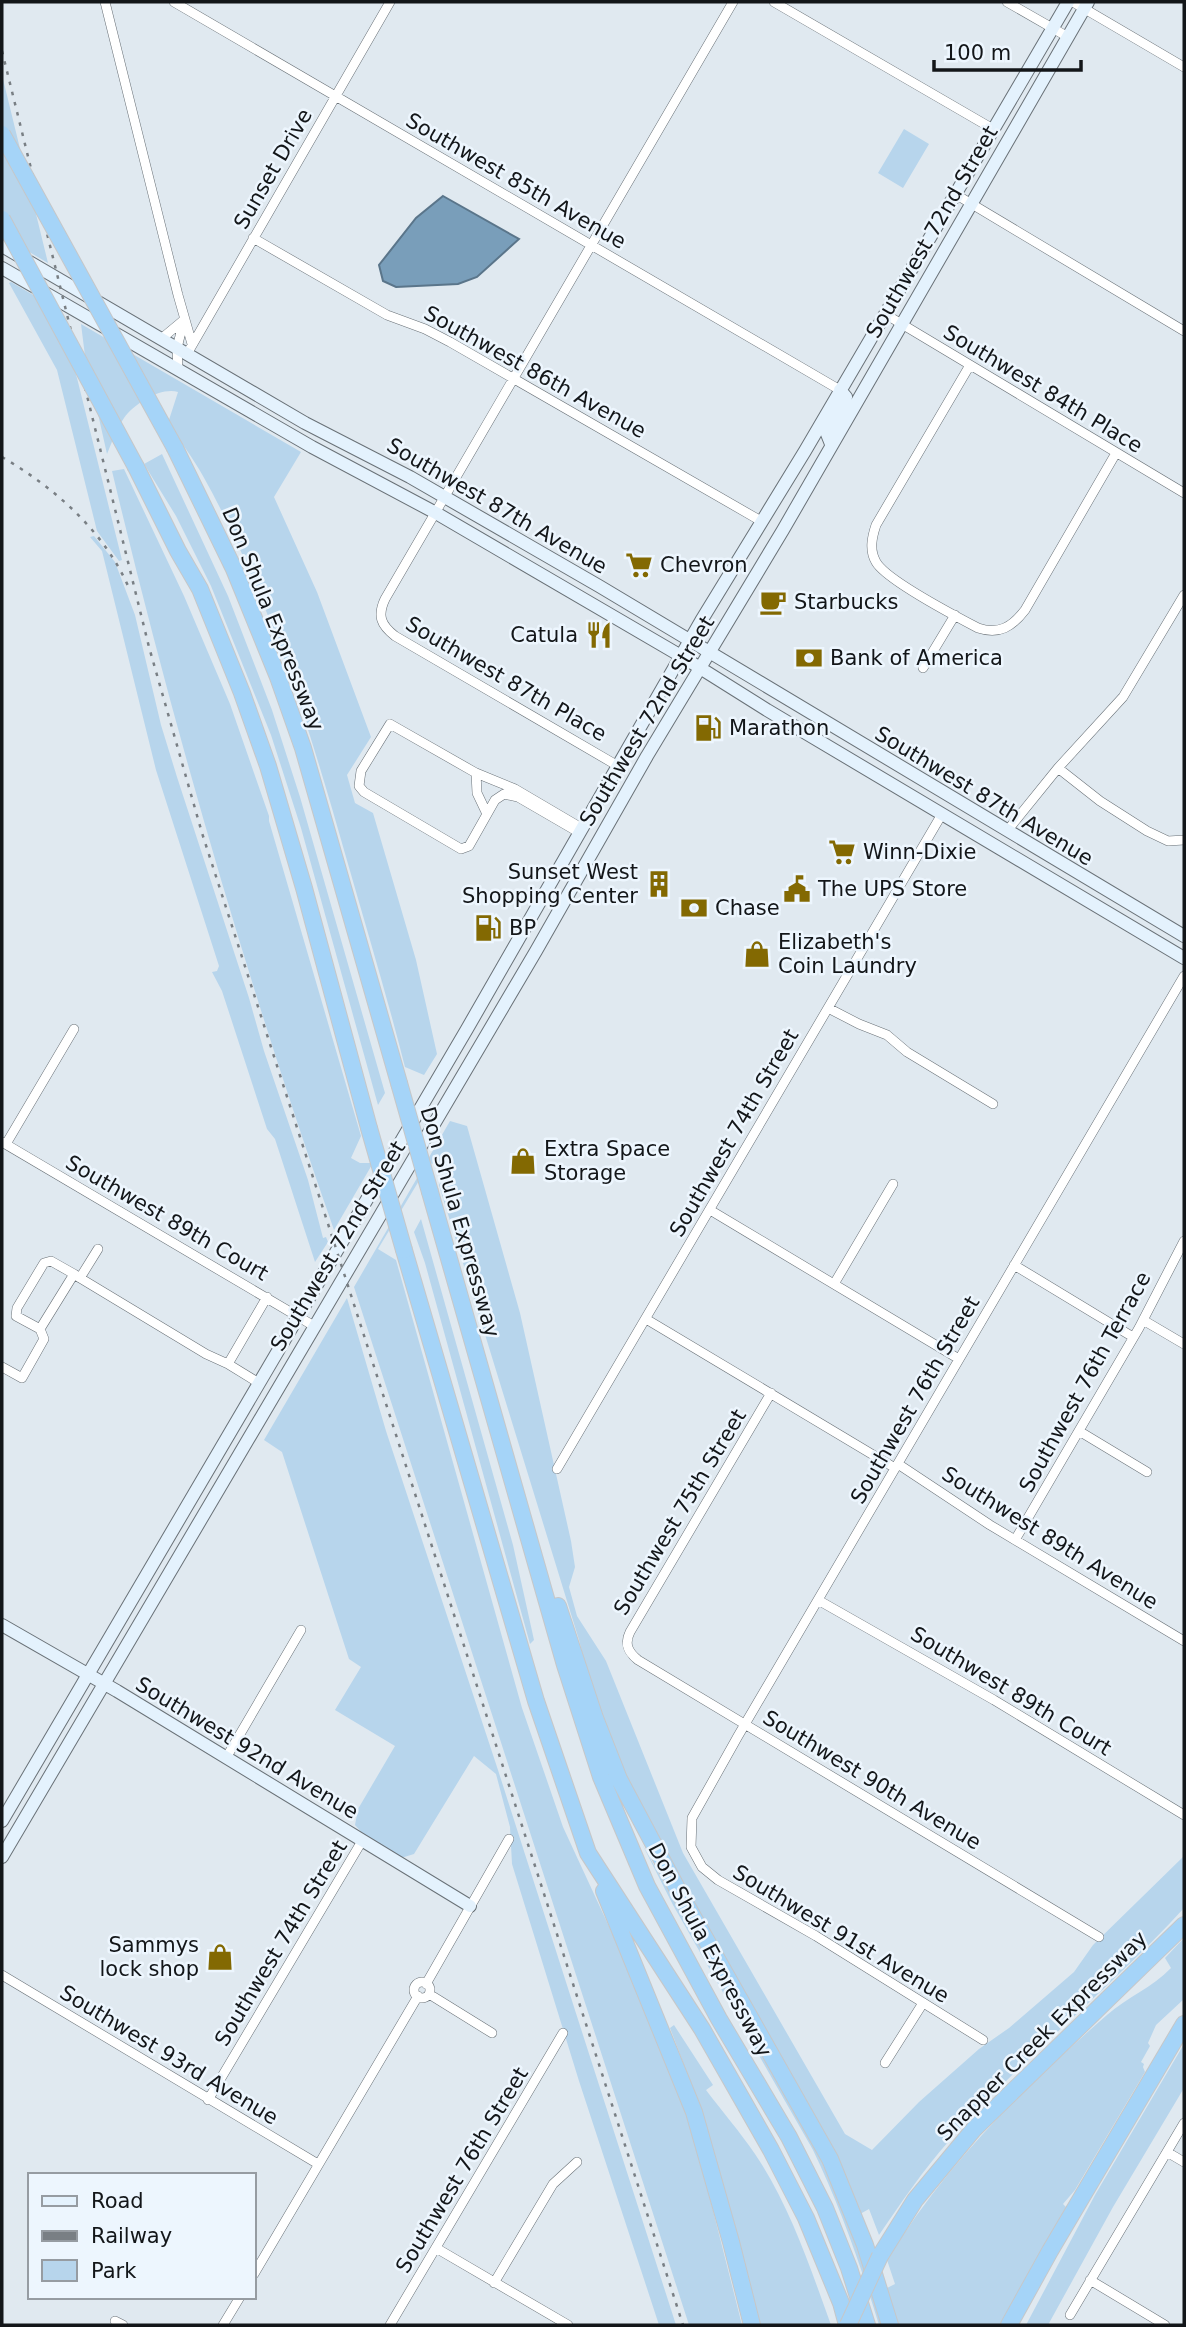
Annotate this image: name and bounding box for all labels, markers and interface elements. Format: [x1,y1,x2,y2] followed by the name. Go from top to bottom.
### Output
[934,28,1081,72] scale bar
[944,41,1011,65] text: 100 m
[229,105,317,233] street label: Sunset Drive
[402,108,630,254] street label: Southwest 85th Avenue
[861,122,1003,342] street label: Southwest 72nd Street
[420,301,650,443] street label: Southwest 86th Avenue
[939,320,1147,458] street label: Southwest 84th Place
[383,433,611,579] street label: Southwest 87th Avenue
[217,504,329,734] street label: Don Shula Expressway
[624,550,654,580] supermarket icon: Chevron
[660,553,748,577] place label: Chevron
[758,587,788,617] cafe icon: Starbucks
[794,590,898,614] place label: Starbucks
[401,612,611,746] street label: Southwest 87th Place
[575,612,719,830] street label: Southwest 72nd Street
[584,620,614,650] restaurant icon: Catula
[510,623,578,647] place label: Catula
[794,643,824,673] bank icon: Bank of America
[830,646,1003,670] place label: Bank of America
[693,713,723,743] fuel station icon: Marathon
[729,716,829,740] place label: Marathon
[871,721,1097,871] street label: Southwest 87th Avenue
[827,837,857,867] supermarket icon: Winn-Dixie
[863,840,977,864] place label: Winn-Dixie
[462,860,638,908] place label: Sunset West Shopping Center
[644,869,674,899] building icon: Sunset West Shopping Center
[782,874,812,904] public building icon: The UPS Store
[817,877,967,901] place label: The UPS Store
[679,893,709,923] bank icon: Chase
[715,896,780,920] place label: Chase
[473,913,503,943] fuel station icon: BP
[509,916,536,940] place label: BP
[778,930,917,978] place label: Elizabeth's Coin Laundry
[742,939,772,969] shop icon: Elizabeth's Coin Laundry
[665,1025,803,1241] street label: Southwest 74th Street
[416,1104,504,1340] street label: Don Shula Expressway
[266,1137,410,1355] street label: Southwest 72nd Street
[544,1137,670,1185] place label: Extra Space Storage
[508,1146,538,1176] shop icon: Extra Space Storage
[62,1150,272,1286] street label: Southwest 89th Court
[1014,1268,1156,1496] street label: Southwest 76th Terrace
[846,1292,984,1508] street label: Southwest 76th Street
[609,1405,751,1619] street label: Southwest 75th Street
[938,1462,1162,1614] street label: Southwest 89th Avenue
[906,1622,1116,1760] street label: Southwest 89th Court
[132,1672,362,1824] street label: Southwest 92nd Avenue
[759,1705,985,1855] street label: Southwest 90th Avenue
[210,1836,352,2050] street label: Southwest 74th Street
[643,1839,777,2061] street label: Don Shula Expressway
[729,1860,953,2008] street label: Southwest 91st Avenue
[932,1926,1152,2146] street label: Snapper Creek Expressway
[100,1933,199,1981] place label: Sammys lock shop
[205,1942,235,1972] shop icon: Sammys lock shop
[56,1980,282,2130] street label: Southwest 93rd Avenue
[391,2063,533,2277] street label: Southwest 76th Street
[28,2173,256,2299] legend
[91,2189,144,2213] text: Road
[91,2224,172,2248] text: Railway
[91,2259,137,2283] text: Park

